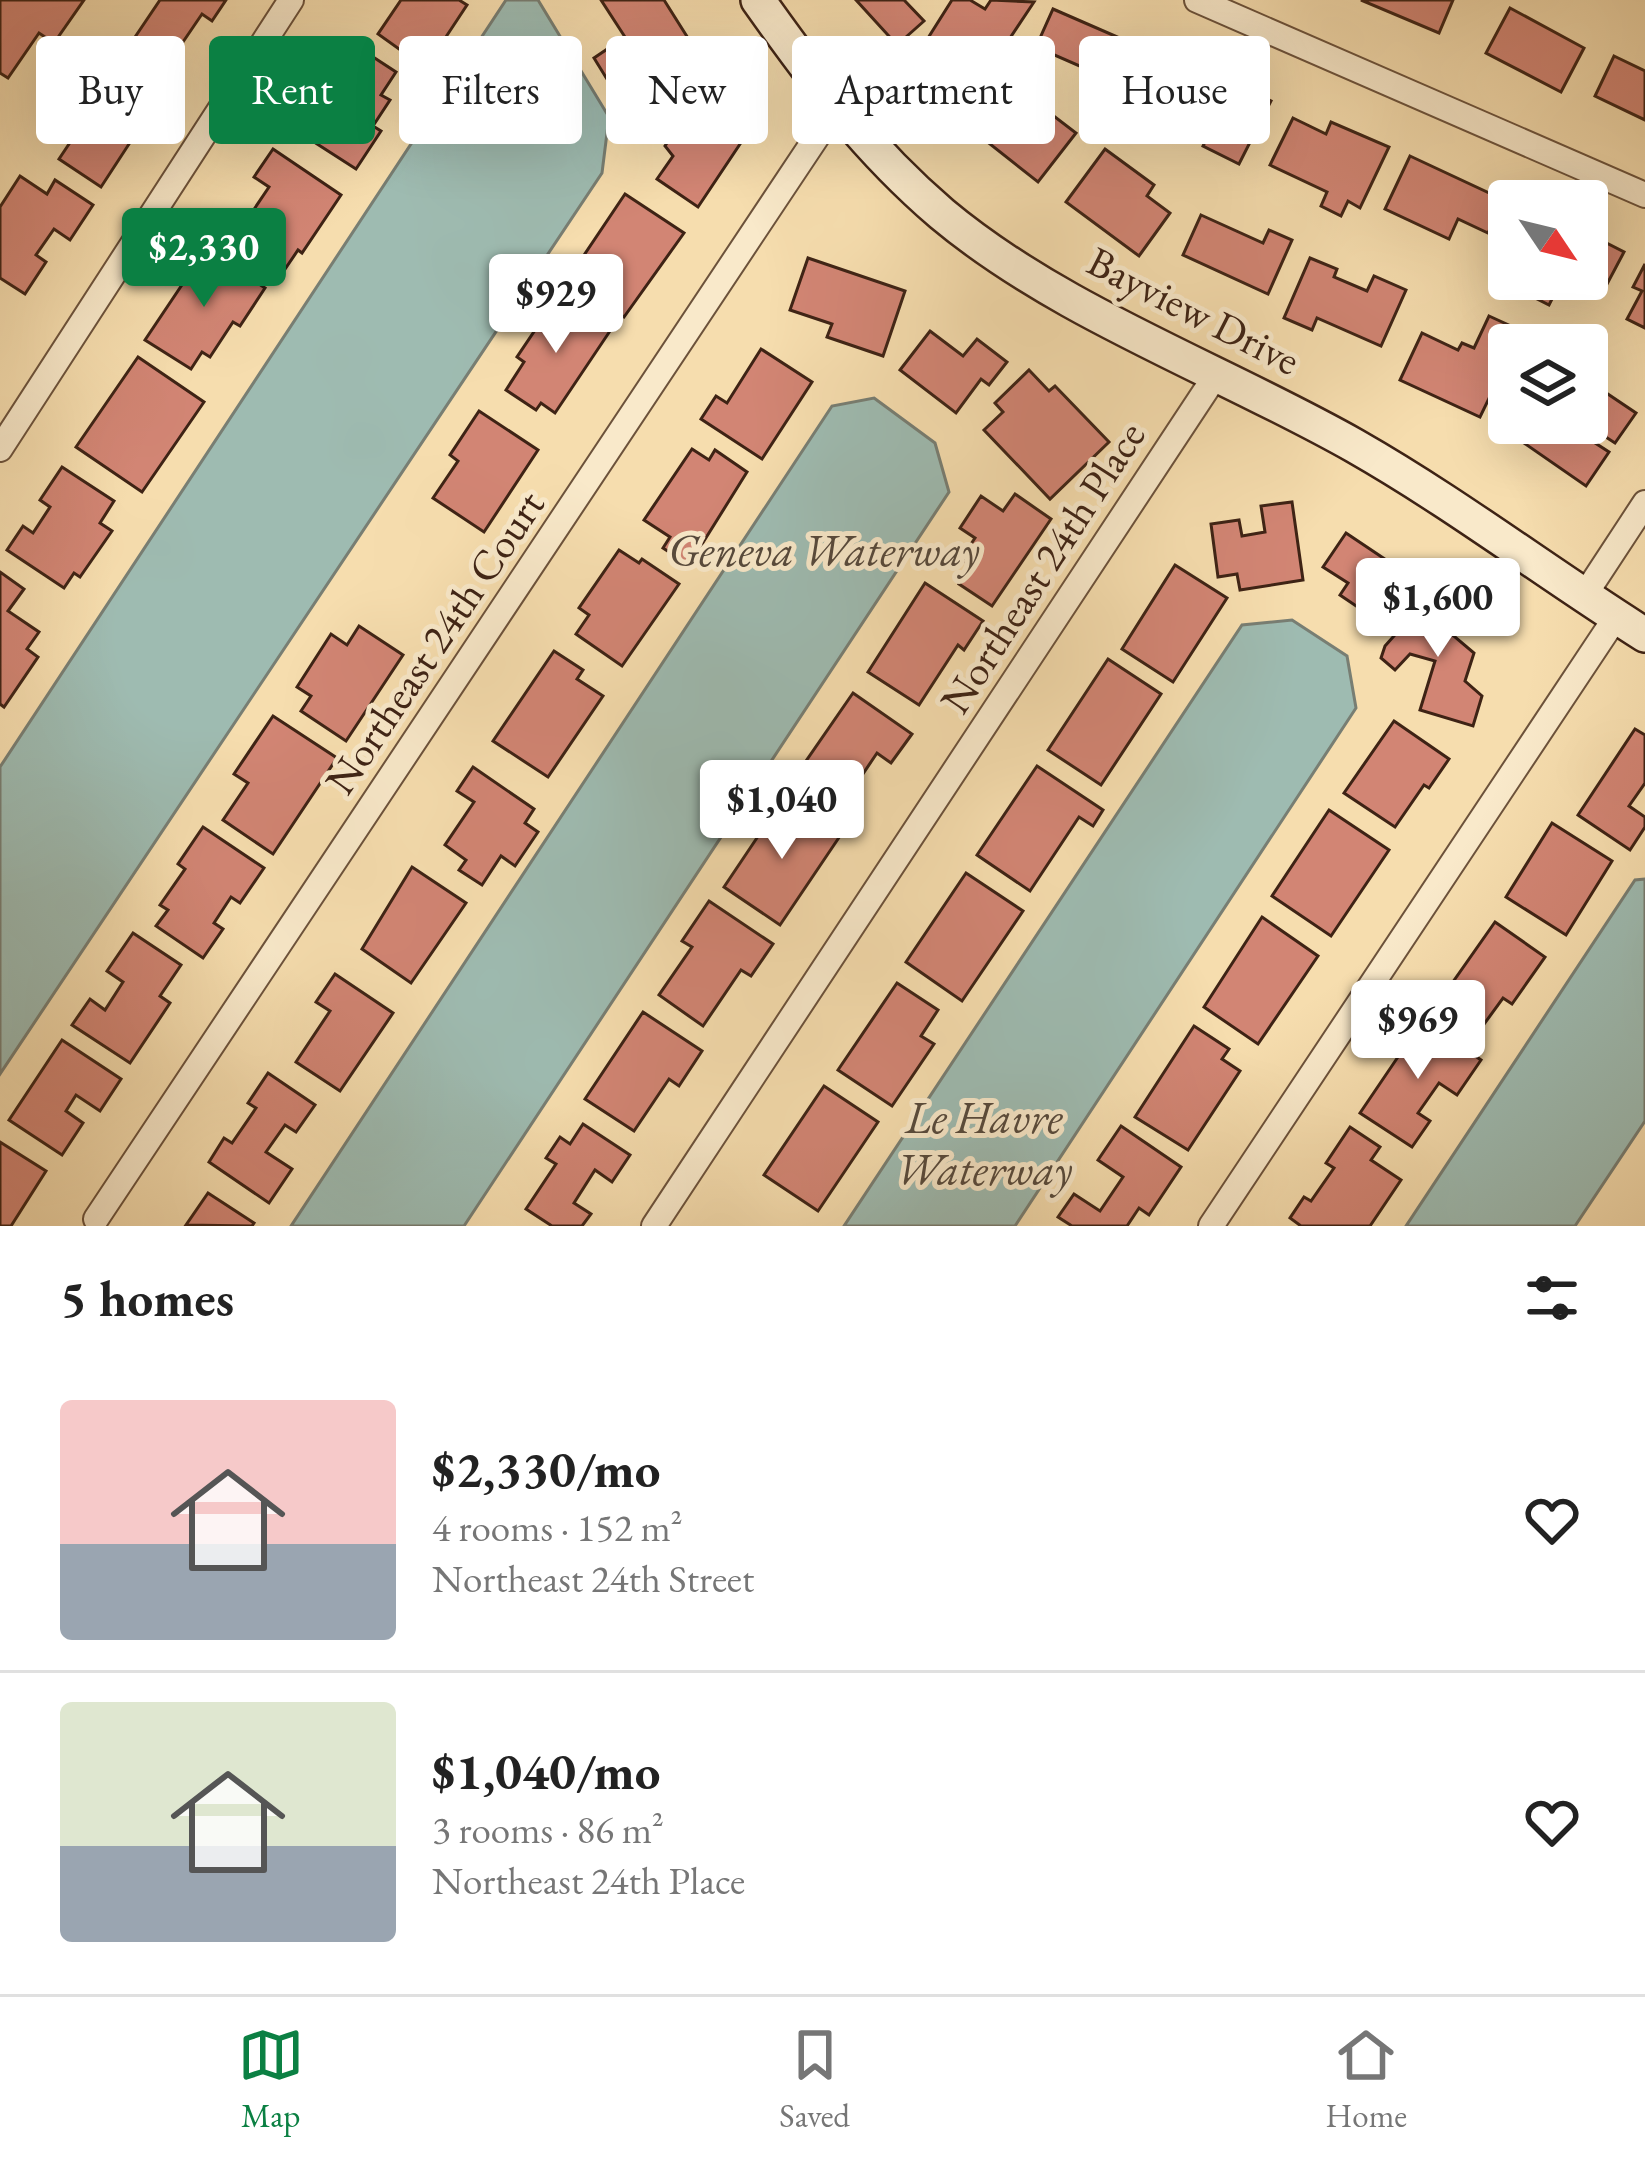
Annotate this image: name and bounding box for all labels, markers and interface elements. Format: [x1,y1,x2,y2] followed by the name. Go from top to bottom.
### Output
[36,36,185,144] chip: Buy
[209,36,375,144] chip: Rent
[399,36,582,144] chip: Filters
[606,36,768,144] chip: New
[792,36,1055,144] chip: Apartment
[1079,36,1270,144] chip: House
[1488,180,1608,300] north arrow
[1488,180,1608,444] map controls
[106,208,302,310] pin: $2,330
[149,221,259,272] text: $2,330
[1078,233,1309,387] street label: Bayview Drive
[485,254,627,356] pin: $929
[516,267,596,318] text: $929
[1488,324,1608,444] button: layers
[927,411,1157,724] street label: Northeast 24th Place
[312,480,556,805] street label: Northeast 24th Court
[668,521,980,579] water label: Geneva Waterway
[1340,558,1536,660] pin: $1,600
[1383,571,1493,622] text: $1,600
[684,760,880,862] pin: $1,040
[727,773,837,824] text: $1,040
[1347,980,1489,1082] pin: $969
[1378,993,1458,1044] text: $969
[896,1088,1072,1198] water label: Le Havre Waterway
[60,1265,234,1331] text: 5 homes
[1519,1265,1585,1331] icon: filters
[432,1436,660,1502] text: $2,330/mo
[156,1448,300,1592] icon: home
[1519,1487,1585,1553] icon: heart
[432,1502,683,1553] text: 4 rooms · 152 m²
[432,1553,754,1604] text: Northeast 24th Street
[432,1738,660,1804] text: $1,040/mo
[156,1750,300,1894] icon: home
[1519,1789,1585,1855] icon: heart
[432,1804,664,1855] text: 3 rooms · 86 m²
[432,1855,745,1906] text: Northeast 24th Place
[238,2022,304,2137] tab: Map
[779,2022,850,2137] tab: Saved
[1326,2022,1407,2137] tab: Home

